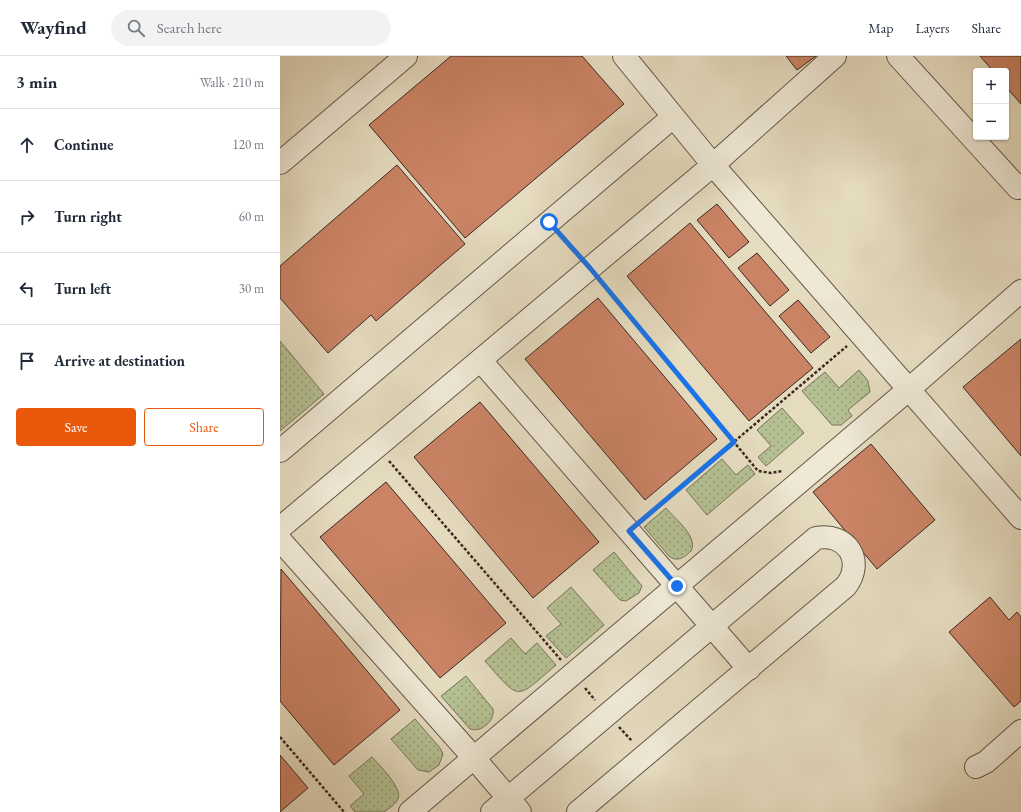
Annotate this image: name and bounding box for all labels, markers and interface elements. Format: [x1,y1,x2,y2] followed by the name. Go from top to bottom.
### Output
[111,10,391,46] search box
[20,15,87,40] text: Wayfind
[125,17,147,39] icon: search
[157,18,222,37] text: Search here
[868,19,893,37] text: Map
[915,19,950,37] text: Layers
[972,19,1001,37] text: Share
[973,68,1009,140] map controls
[973,68,1009,104] button: +
[16,71,57,93] text: 3 min
[200,74,264,91] text: Walk · 210 m
[973,104,1009,140] button: −
[16,134,38,156] icon: ahead
[54,135,114,154] text: Continue
[233,136,264,153] text: 120 m
[16,206,38,228] icon: right
[54,207,122,226] text: Turn right
[239,208,264,225] text: 60 m
[540,213,558,231] route start
[16,278,38,300] icon: left
[54,279,111,298] text: Turn left
[239,280,264,297] text: 30 m
[16,350,38,372] icon: arrive
[54,351,185,370] text: Arrive at destination
[16,408,136,446] button: Save
[144,408,264,446] button: Share
[668,577,686,595] route end

